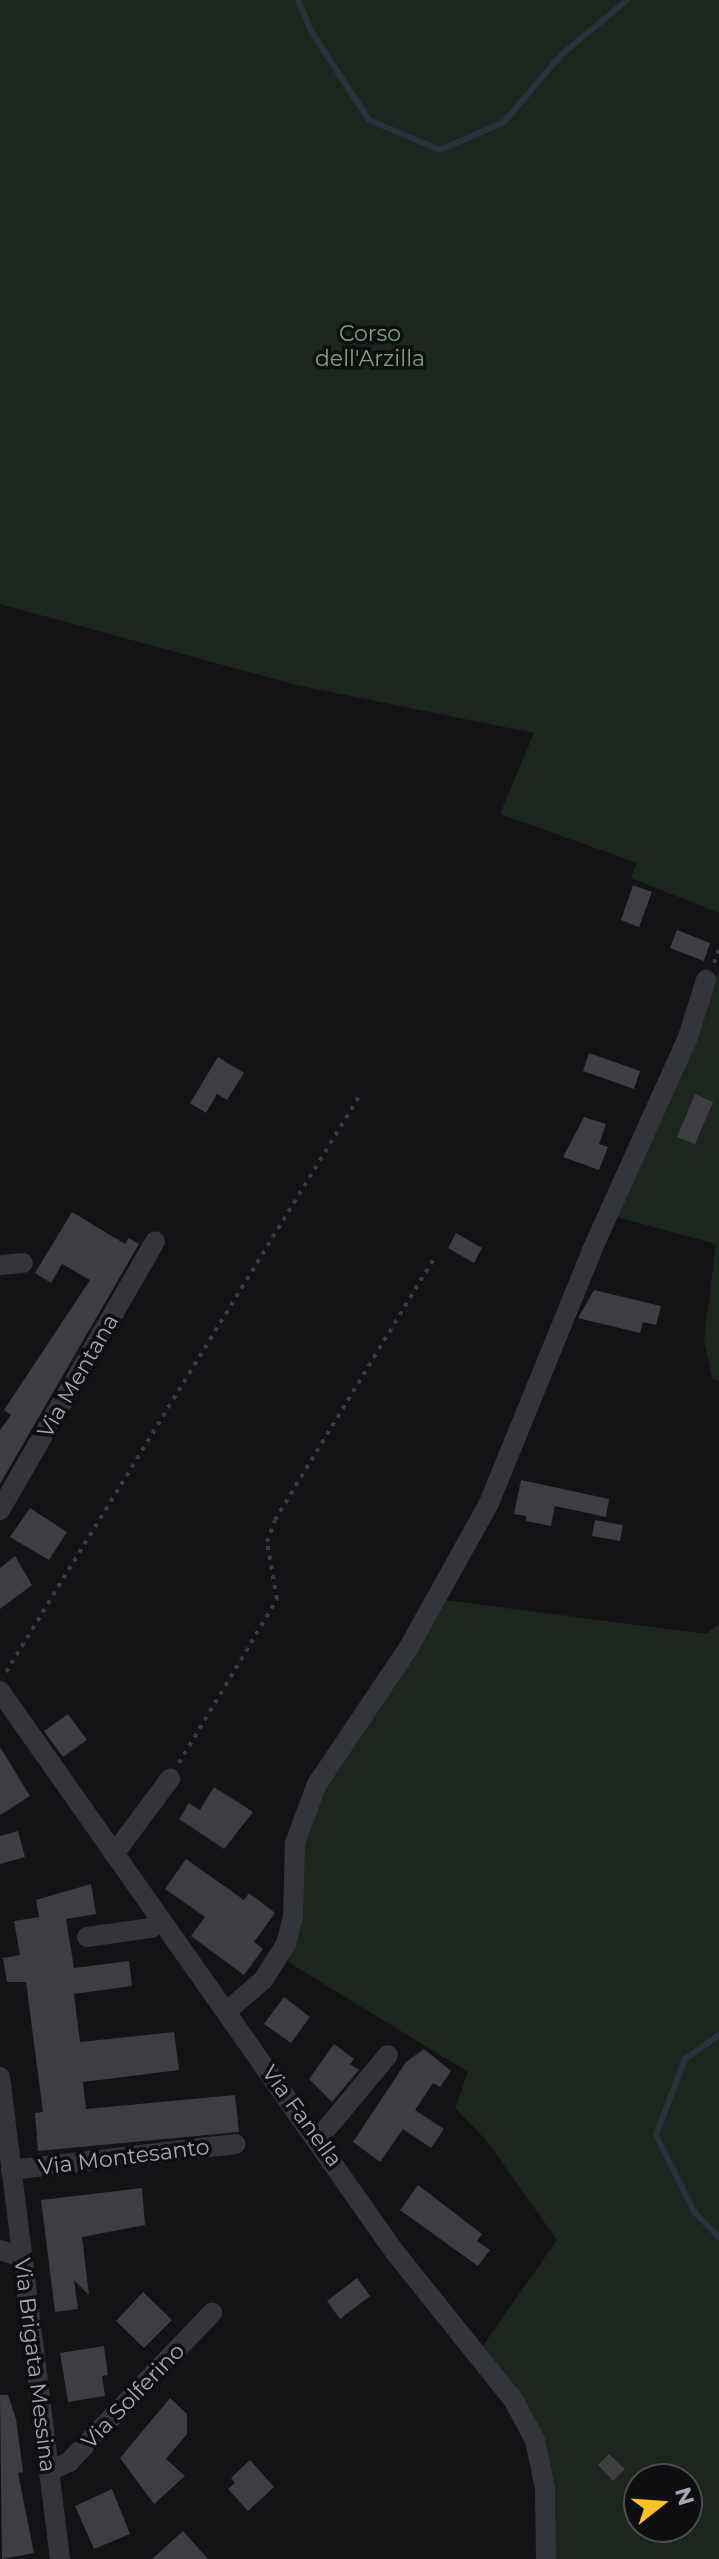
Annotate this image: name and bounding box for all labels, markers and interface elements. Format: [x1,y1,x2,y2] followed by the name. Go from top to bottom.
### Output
[315,320,425,372] park label: Corso dell'Arzilla
[32,1310,124,1442] street label: Via Mentana
[256,2060,348,2172] street label: Via Fanella
[37,2133,211,2181] street label: Via Montesanto
[9,2256,61,2474] street label: Via Brigata Messina
[76,2338,190,2454] street label: Via Solferino
[623,2463,703,2543] north arrow
[669,2484,700,2509] text: N

